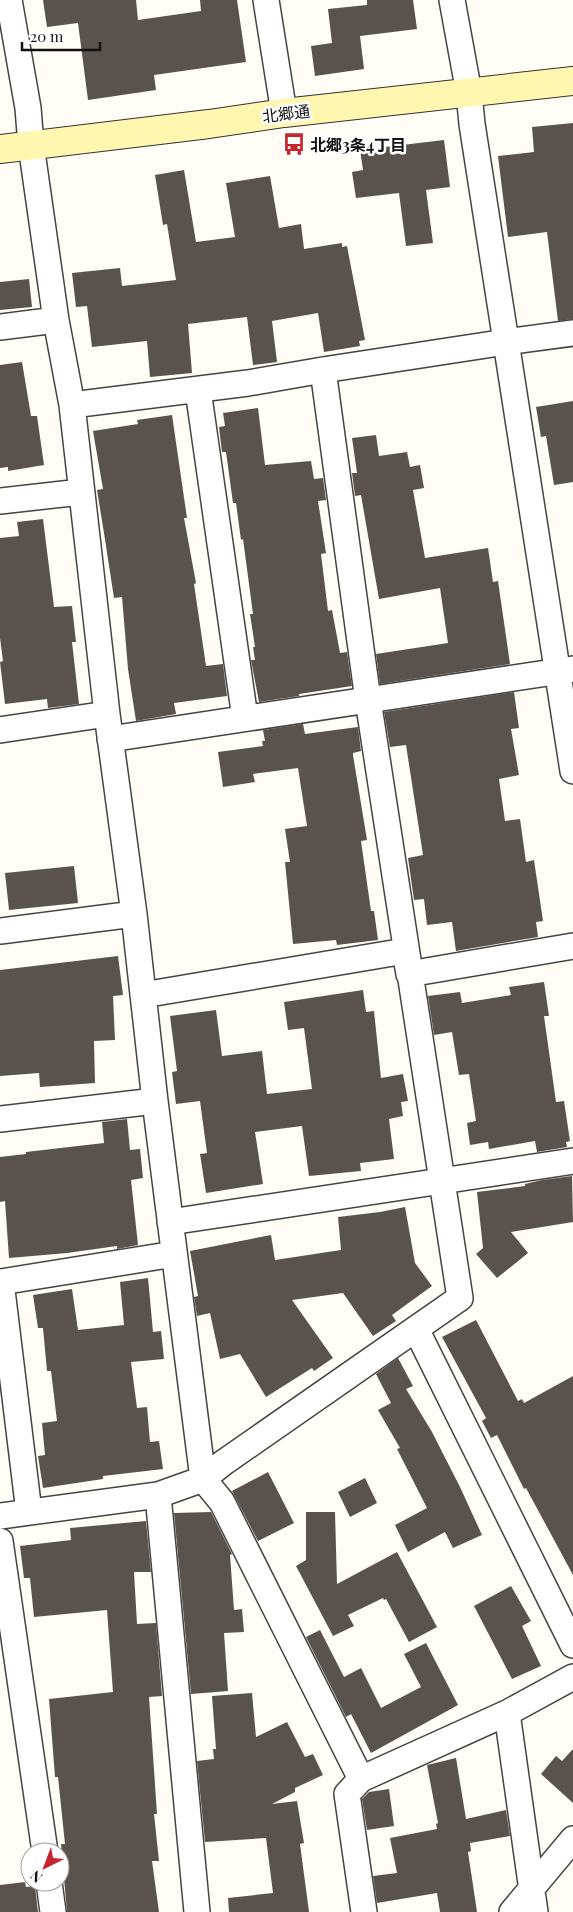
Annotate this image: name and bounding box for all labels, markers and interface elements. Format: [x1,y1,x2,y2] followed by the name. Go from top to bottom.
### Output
[22,20,100,52] scale bar
[30,26,64,46] text: 20 m
[261,100,311,126] street label: 北郷通
[281,131,307,157] bus stop icon: 北郷3条4丁目
[310,134,406,155] place label: 北郷3条4丁目
[20,1842,70,1892] north arrow
[26,1867,46,1887] text: N

